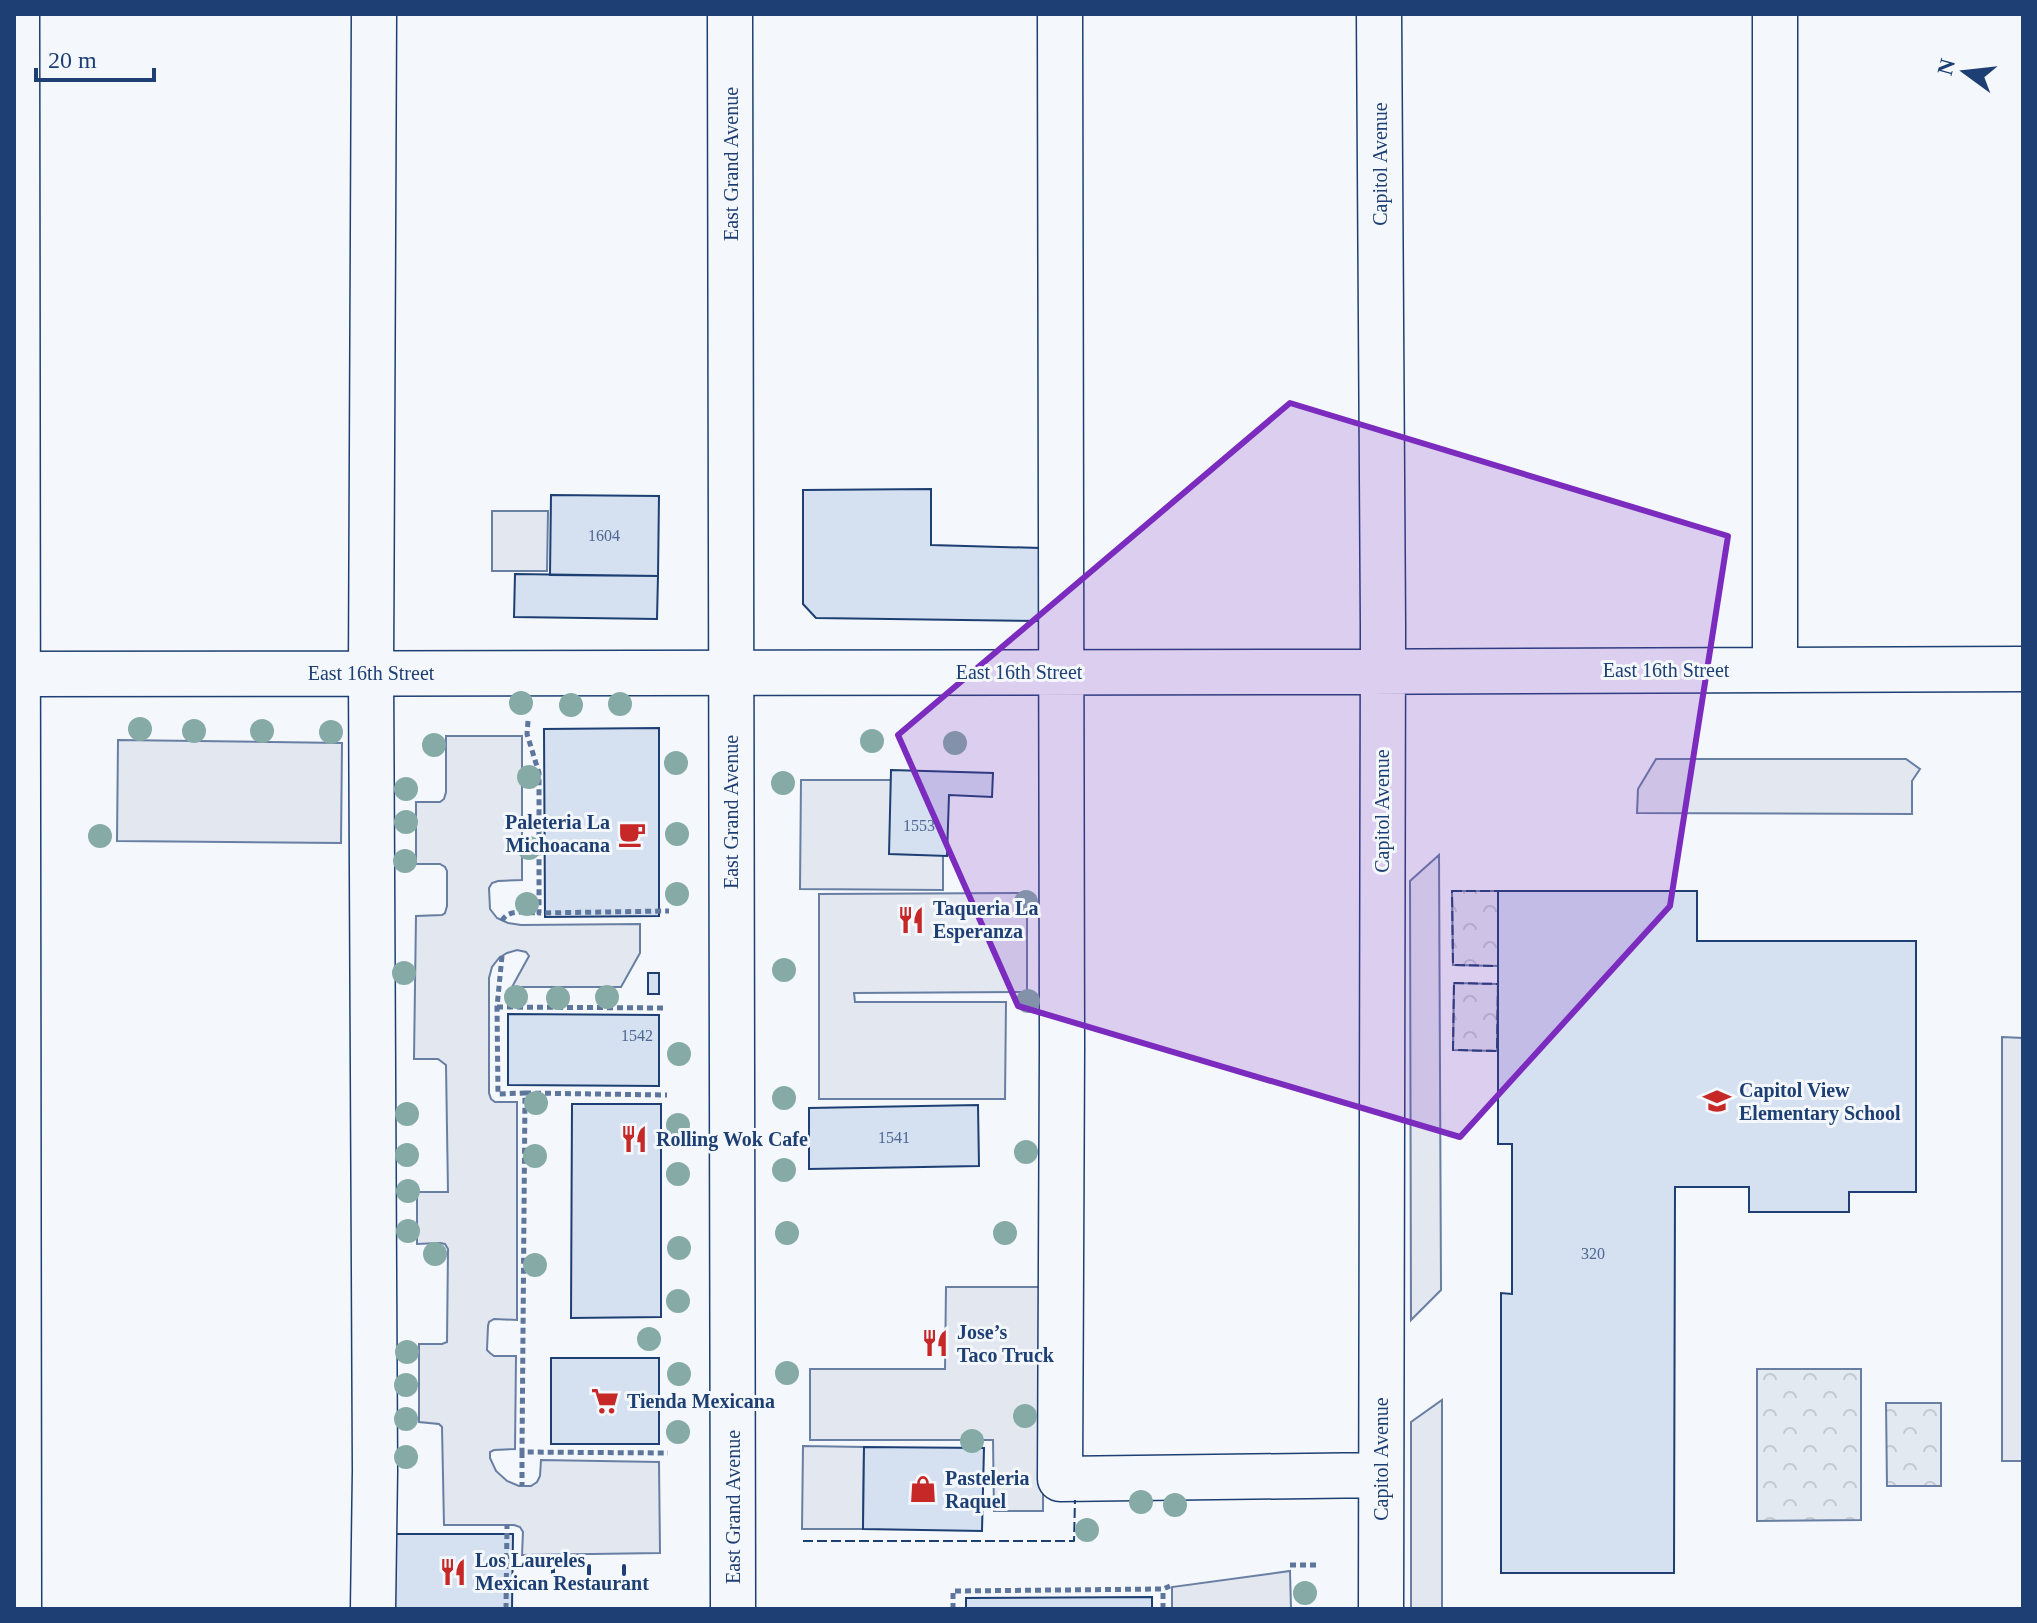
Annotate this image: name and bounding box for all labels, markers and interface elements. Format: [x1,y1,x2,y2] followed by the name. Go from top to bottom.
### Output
[36,32,154,82] scale bar
[1925,32,2005,112] north arrow
[48,47,97,73] text: 20 m
[1932,56,1960,78] text: N
[720,87,742,241] street label: East Grand Avenue
[1369,102,1392,226] street label: Capitol Avenue
[588,527,620,544] house number: 1604
[1603,659,1730,681] street label: East 16th Street
[956,661,1083,683] street label: East 16th Street
[308,662,435,684] street label: East 16th Street
[720,735,742,889] street label: East Grand Avenue
[1371,749,1394,873] street label: Capitol Avenue
[505,811,610,856] place label: Paleteria La Michoacana
[903,817,935,834] house number: 1553
[617,819,647,849] cafe icon: Paleteria La Michoacana
[933,897,1038,943] place label: Taqueria La Esperanza
[896,905,926,935] restaurant icon: Taqueria La Esperanza
[621,1027,653,1044] house number: 1542
[1739,1079,1901,1125] place label: Capitol View Elementary School
[1702,1086,1732,1116] school or university icon: Capitol View Elementary School
[619,1124,649,1154] restaurant icon: Rolling Wok Cafe
[656,1128,808,1151] place label: Rolling Wok Cafe
[878,1129,910,1146] house number: 1541
[1581,1245,1605,1262] house number: 320
[957,1321,1055,1366] place label: Jose’s Taco Truck
[920,1328,950,1358] restaurant icon: Jose’s Taco Truck
[590,1386,620,1416] supermarket icon: Tienda Mexicana
[627,1390,775,1412] place label: Tienda Mexicana
[1370,1397,1393,1521] street label: Capitol Avenue
[722,1430,744,1584] street label: East Grand Avenue
[945,1467,1029,1513] place label: Pasteleria Raquel
[908,1474,938,1504] shop icon: Pasteleria Raquel
[475,1549,649,1594] place label: Los Laureles Mexican Restaurant
[438,1557,468,1587] restaurant icon: Los Laureles Mexican Restaurant

